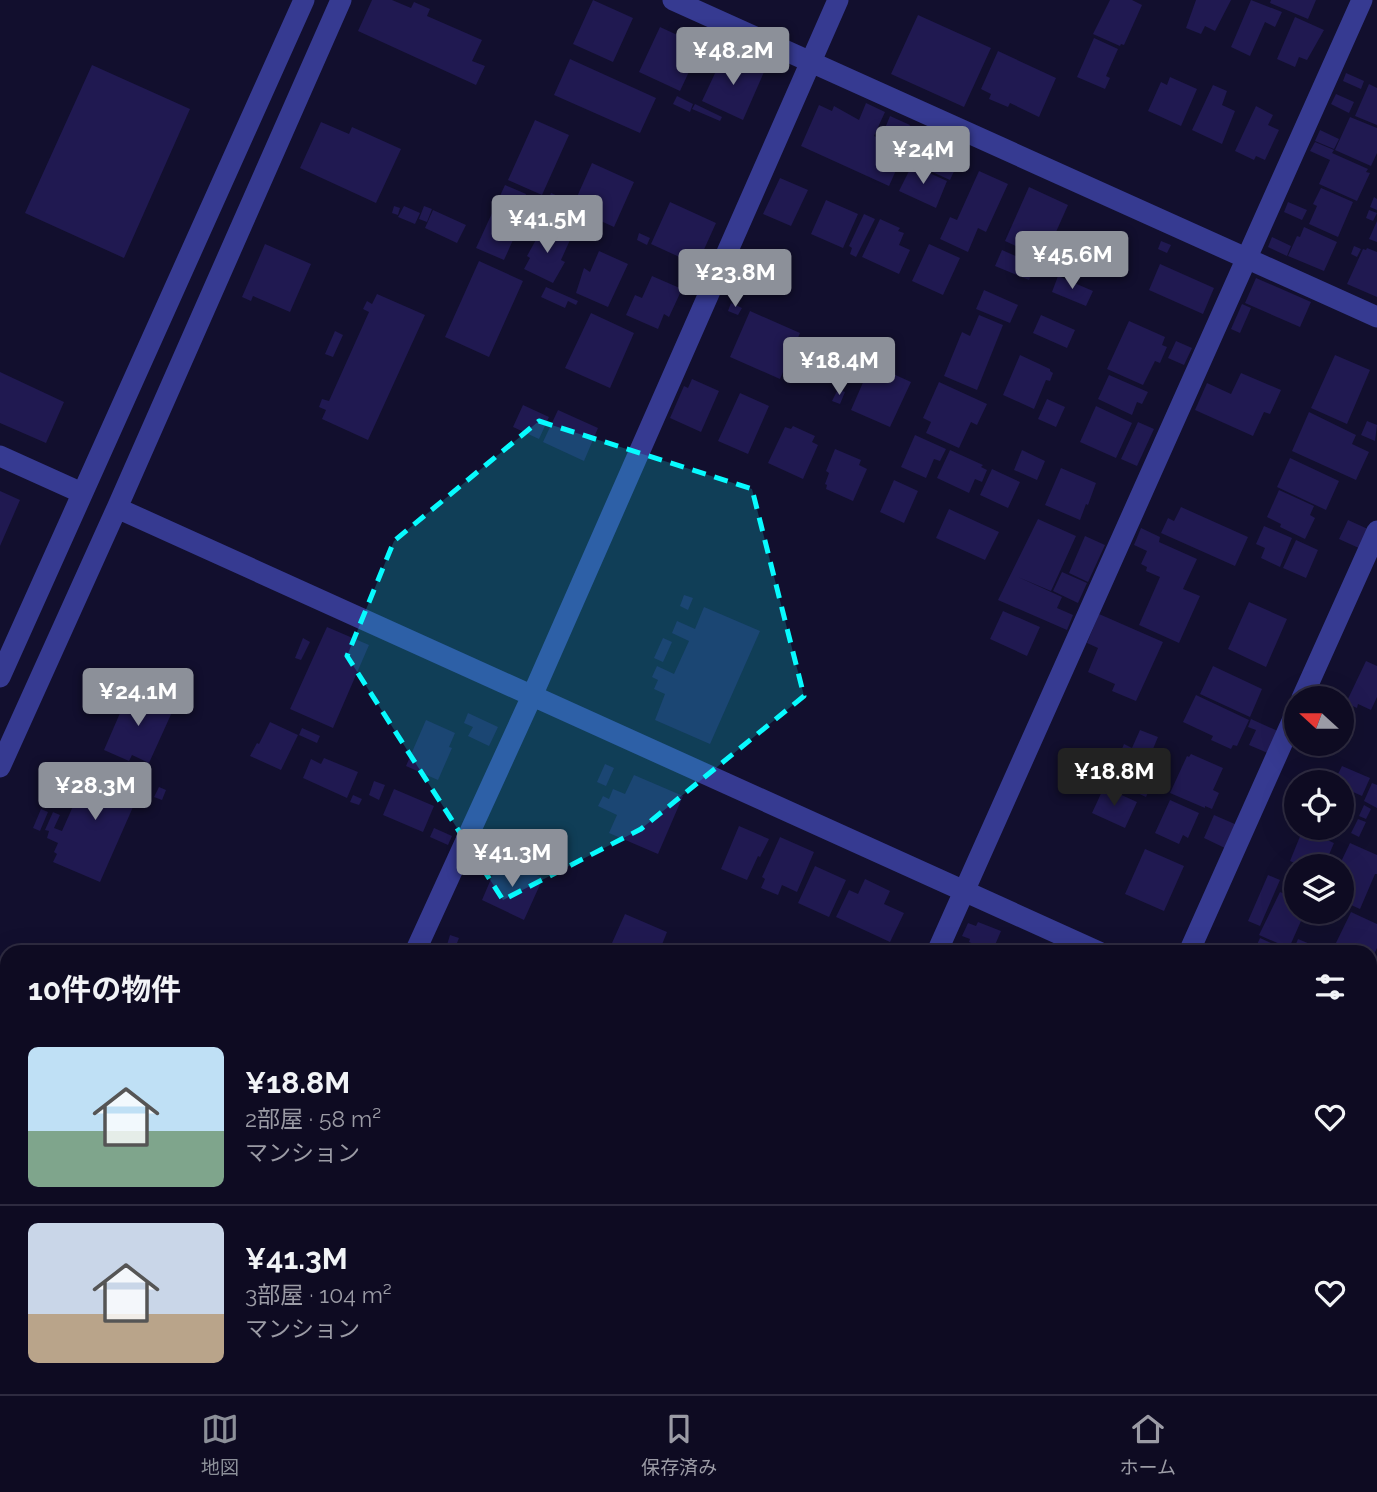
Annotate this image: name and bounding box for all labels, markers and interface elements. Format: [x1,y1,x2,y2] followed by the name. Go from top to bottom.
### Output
[676,28,790,87] pin: ¥48.2M
[692,36,774,63] text: ¥48.2M
[882,127,964,186] pin: ¥24M
[892,135,954,162] text: ¥24M
[490,196,604,255] pin: ¥41.5M
[508,204,586,231] text: ¥41.5M
[1015,232,1129,291] pin: ¥45.6M
[1031,240,1113,267] text: ¥45.6M
[678,250,792,309] pin: ¥23.8M
[694,258,776,285] text: ¥23.8M
[782,338,896,397] pin: ¥18.4M
[799,346,879,373] text: ¥18.4M
[81,668,195,728] pin: ¥24.1M
[99,677,177,704] text: ¥24.1M
[1284,686,1354,756] north arrow
[1284,686,1354,924] map controls
[1057,748,1171,808] pin: ¥18.8M
[1074,757,1154,784] text: ¥18.8M
[38,762,152,822] pin: ¥28.3M
[1284,770,1354,840] button: locate
[54,771,136,798] text: ¥28.3M
[455,830,569,889] pin: ¥41.3M
[473,838,551,865] text: ¥41.3M
[1284,854,1354,924] button: layers
[1311,968,1349,1006] icon: filters
[28,972,181,1007] text: 10件の物件
[245,1065,350,1100] text: ¥18.8M
[84,1075,168,1159] icon: home
[1311,1098,1349,1136] icon: heart
[245,1105,381,1132] text: 2部屋 · 58 m²
[245,1139,360,1166] text: マンション
[245,1241,348,1276] text: ¥41.3M
[84,1251,168,1335] icon: home
[1311,1274,1349,1312] icon: heart
[245,1281,392,1308] text: 3部屋 · 104 m²
[245,1315,360,1342] text: マンション
[201,1410,239,1479] tab: 地図
[641,1410,717,1479] tab: 保存済み
[1119,1410,1176,1479] tab: ホーム

